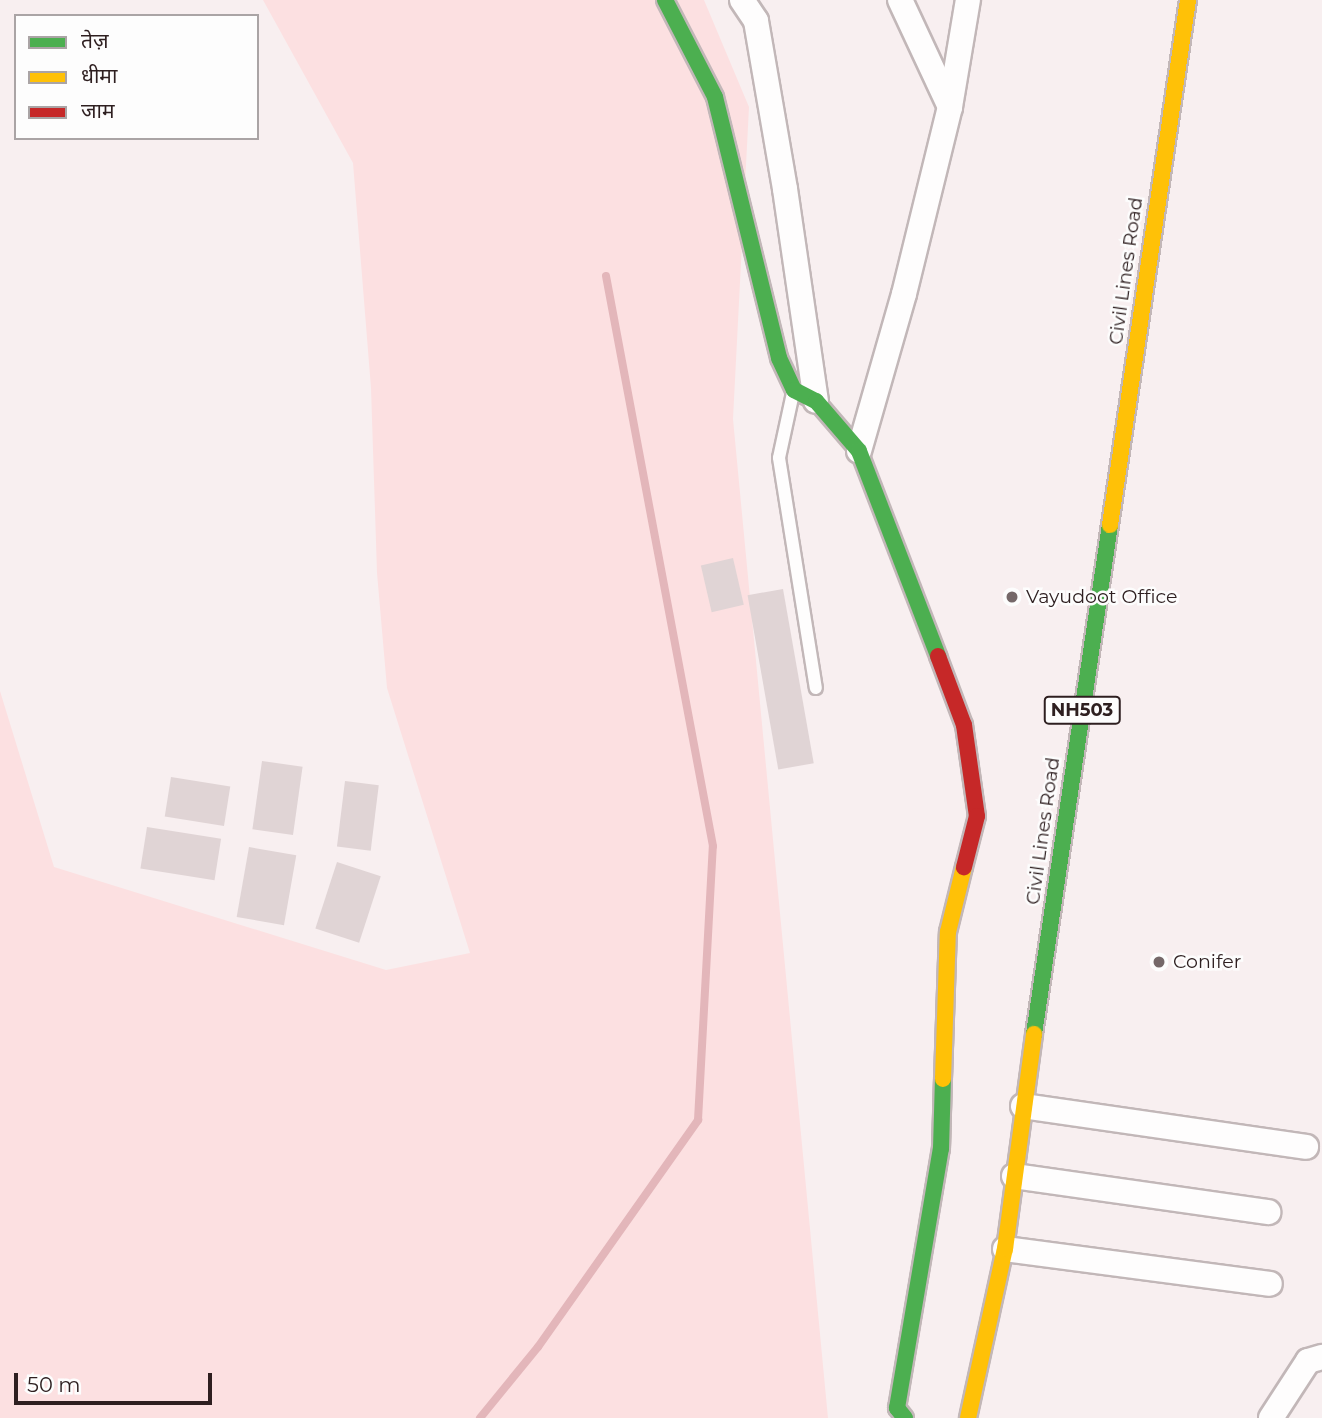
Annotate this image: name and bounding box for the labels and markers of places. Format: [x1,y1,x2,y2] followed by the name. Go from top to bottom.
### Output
[1026,586,1177,608] place label: Vayudoot Office
[1004,589,1020,605] marker: Vayudoot Office
[1173,951,1241,973] place label: Conifer
[1151,954,1167,970] marker: Conifer

